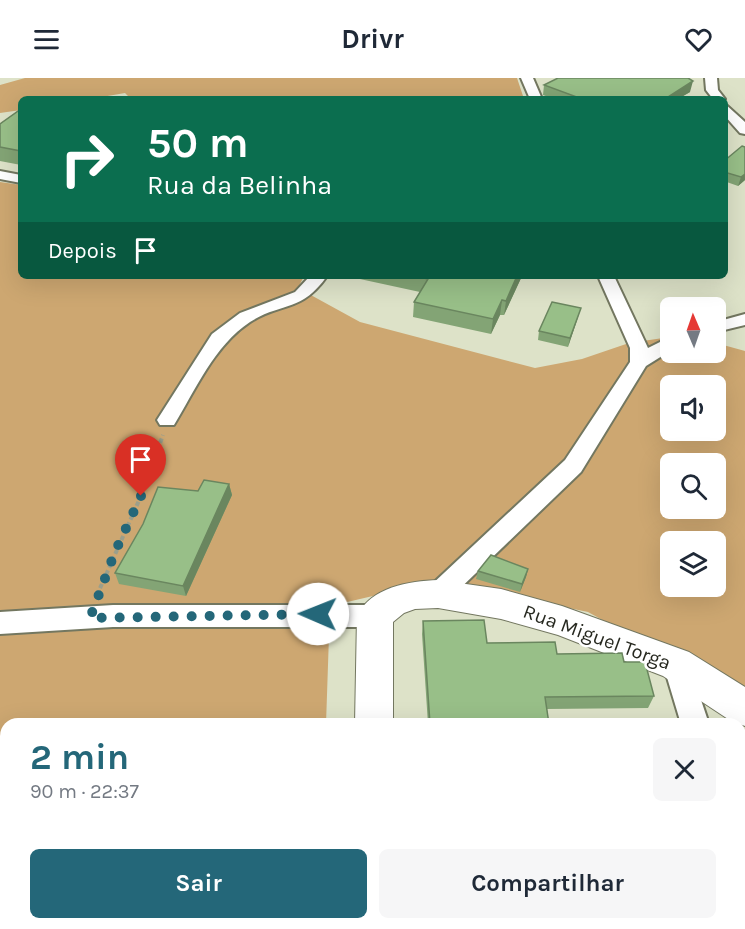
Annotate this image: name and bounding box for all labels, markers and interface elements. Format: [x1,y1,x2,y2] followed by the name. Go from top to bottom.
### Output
[30,23,63,56] icon: menu
[341,23,404,55] text: Drivr
[682,23,715,56] icon: heart
[147,118,249,168] text: 50 m
[48,120,126,198] icon: right
[147,169,332,201] text: Rua da Belinha
[129,234,162,267] icon: arrive
[48,238,117,264] text: Depois
[660,297,726,363] north arrow
[660,297,726,597] map controls
[660,375,726,441] button: sound
[115,434,166,496] pin
[124,443,157,476] icon: arrive
[660,453,726,519] button: search
[660,531,726,597] button: layers
[286,582,350,646] position arrow
[520,600,674,674] street label: Rua Miguel Torga
[30,736,129,778] text: 2 min
[653,738,716,801] button: close
[30,780,139,803] text: 90 m · 22:37
[30,849,367,918] button: Sair
[379,849,716,918] button: Compartilhar

